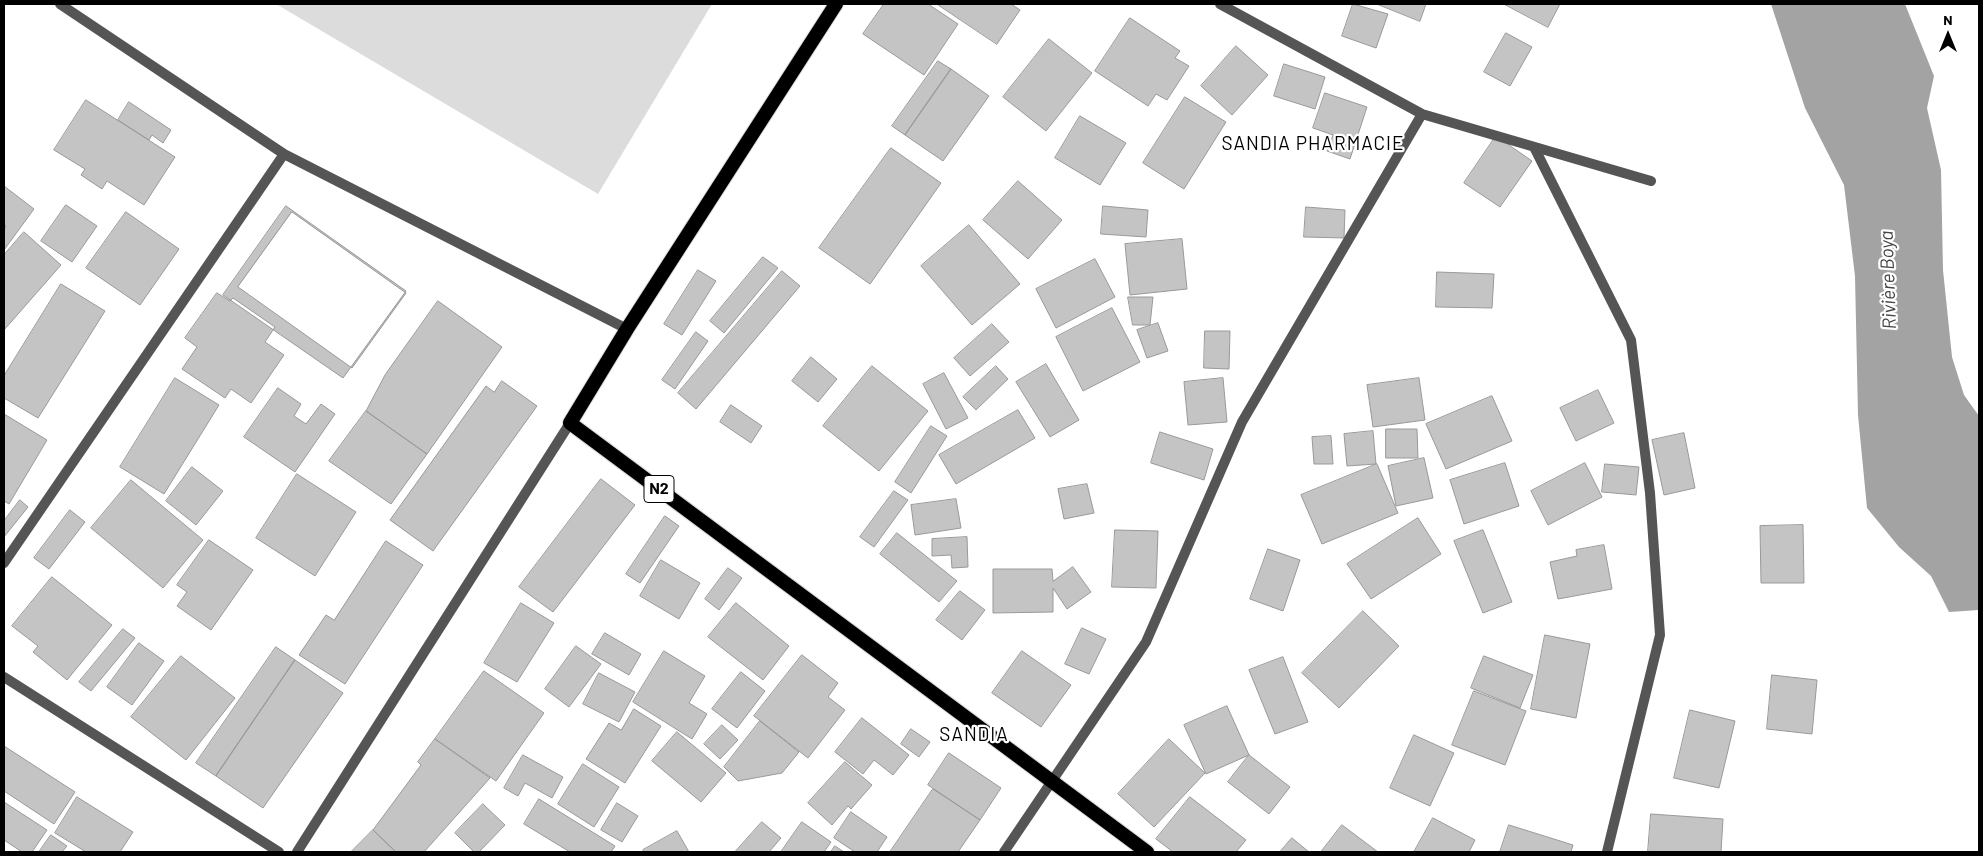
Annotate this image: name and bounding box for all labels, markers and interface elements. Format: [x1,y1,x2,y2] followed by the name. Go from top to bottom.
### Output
[1923,10,1973,60] north arrow
[1943,11,1953,28] text: N
[1219,133,1407,155] district label: SANDIA PHARMACIE
[1875,230,1901,330] water label: Rivière Boya
[644,476,674,502] road number: N2
[939,724,1009,746] district label: SANDIA

